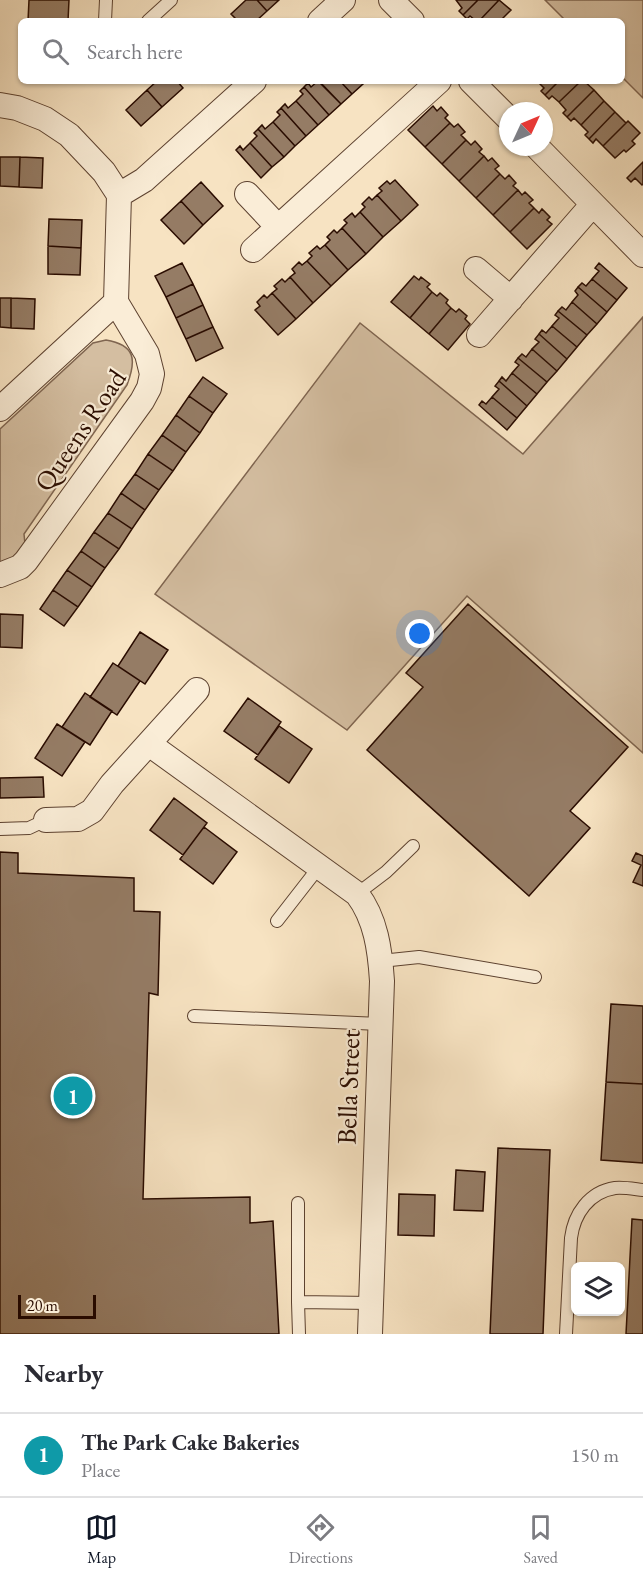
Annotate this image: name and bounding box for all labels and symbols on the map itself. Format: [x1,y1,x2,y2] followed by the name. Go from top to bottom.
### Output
[499,102,553,156] north arrow
[26,362,134,498] street label: Queens Road
[405,619,434,648] your location
[329,1028,368,1145] street label: Bella Street
[54,1074,92,1118] pin: 1
[18,1292,96,1320] scale bar

